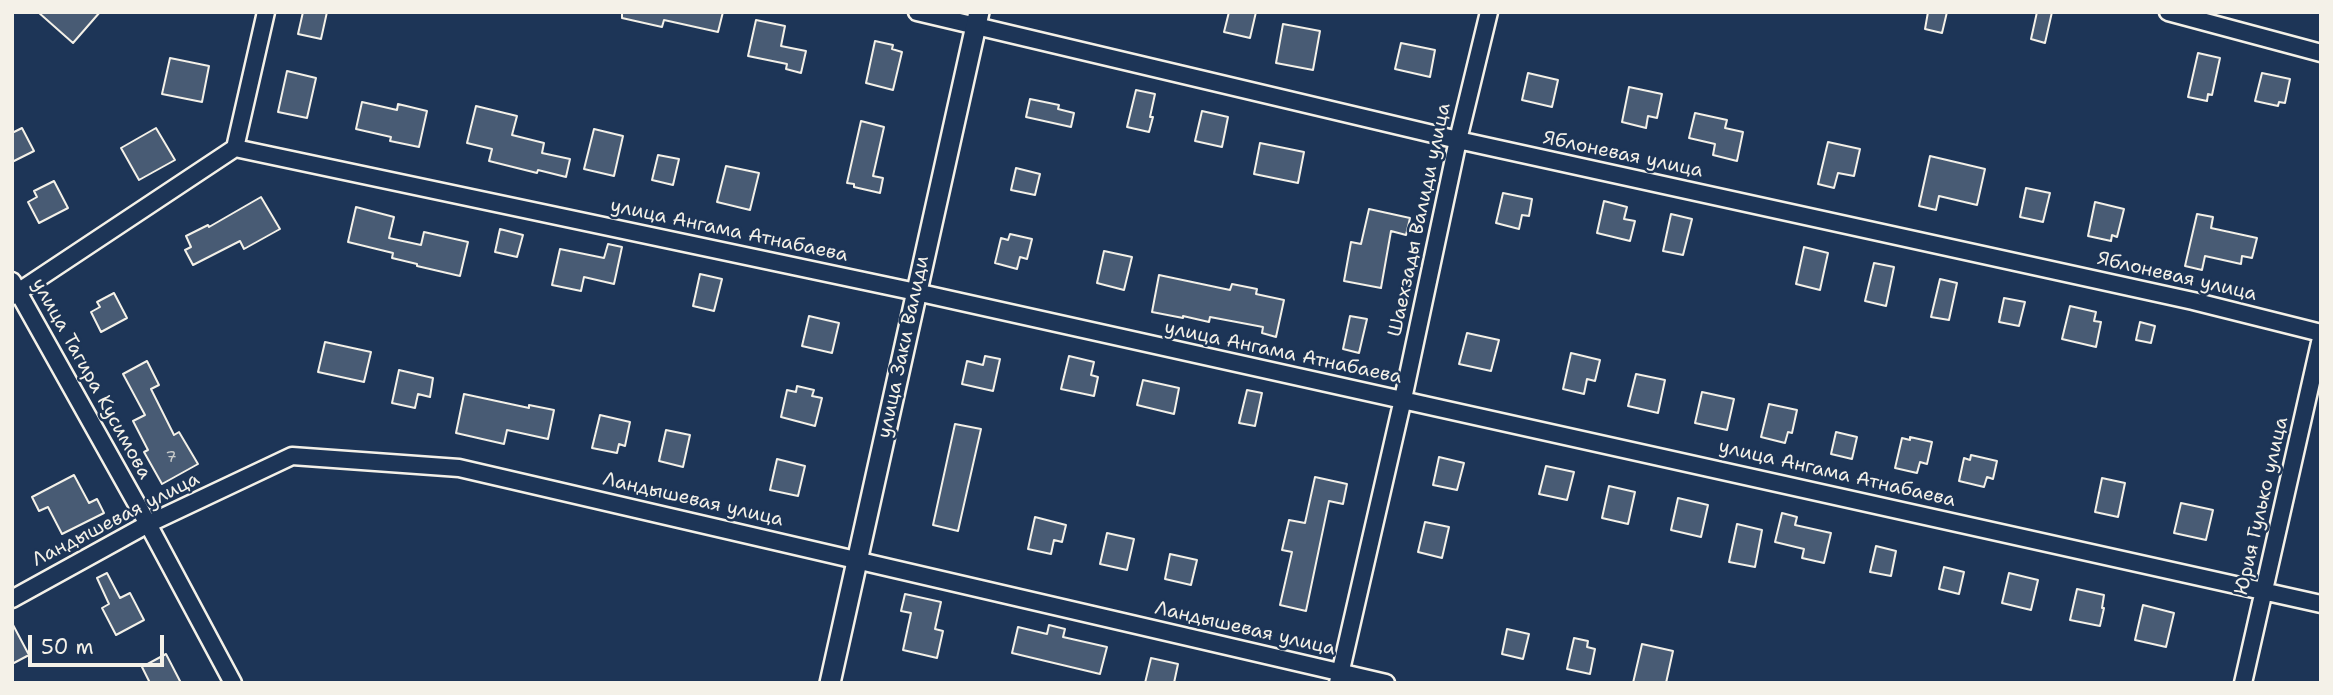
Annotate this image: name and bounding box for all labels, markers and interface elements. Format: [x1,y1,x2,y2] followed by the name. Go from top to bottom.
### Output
[1384,101,1456,339] street label: Шаехзады Валиди улица
[1541,127,1705,183] street label: Яблоневая улица
[608,195,850,267] street label: улица Ангама Атнабаева
[2095,248,2259,306] street label: Яблоневая улица
[874,254,934,440] street label: улица Заки Валиди
[26,275,156,483] street label: улица Тагира Кусимова
[1162,317,1404,389] street label: улица Ангама Атнабаева
[2230,415,2294,597] street label: Юрия Гулько улица
[1716,436,1958,512] street label: улица Ангама Атнабаева
[165,448,177,468] house number: 7
[29,468,203,572] street label: Ландышевая улица
[601,468,785,532] street label: Ландышевая улица
[1153,597,1337,661] street label: Ландышевая улица
[32,622,168,666] scale bar
[41,633,94,661] text: 50 m

